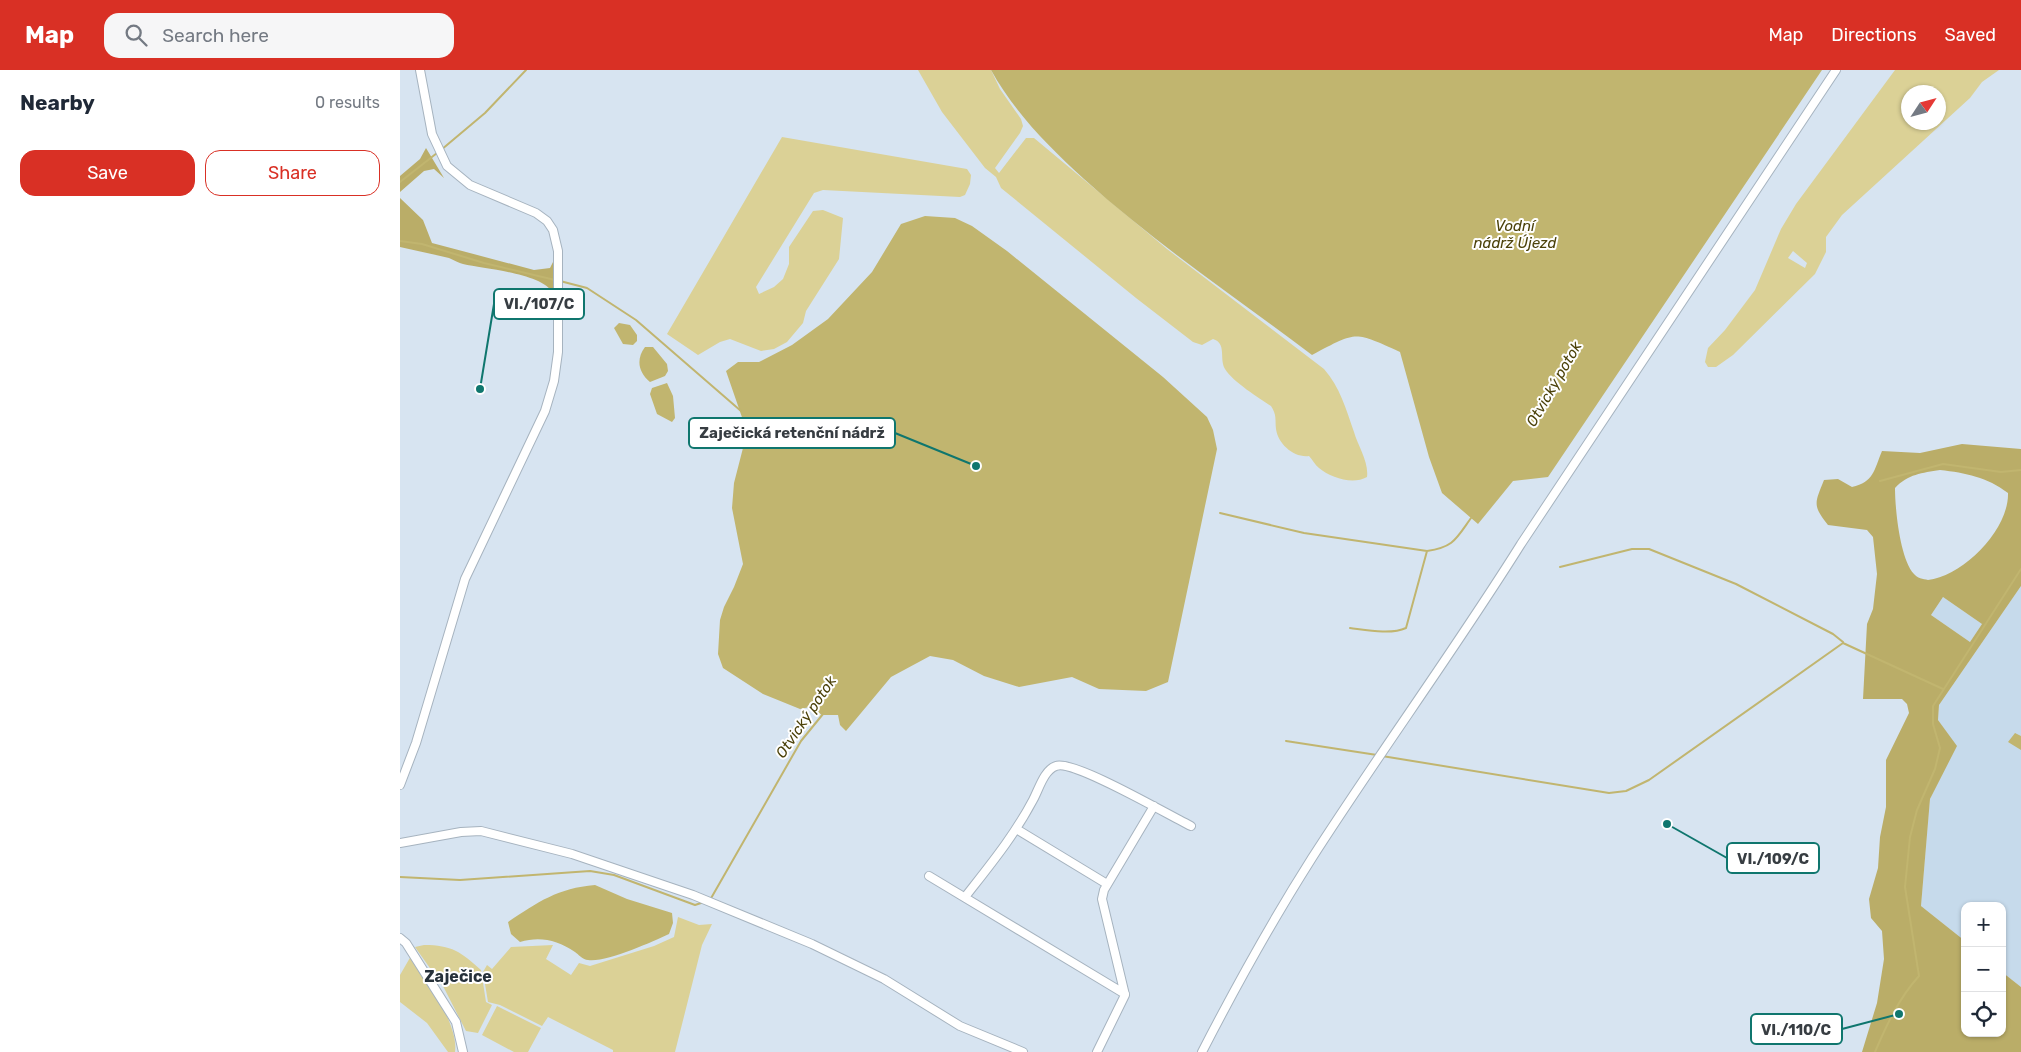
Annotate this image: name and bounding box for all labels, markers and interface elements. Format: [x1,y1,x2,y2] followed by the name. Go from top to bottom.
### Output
[104,13,454,58] search box
[25,21,74,49] text: Map
[122,21,150,49] icon: search
[162,24,269,47] text: Search here
[1768,24,1803,46] text: Map
[1831,24,1917,46] text: Directions
[1945,24,1996,46] text: Saved
[1901,85,1946,130] north arrow
[20,90,95,115] text: Nearby
[315,93,380,112] text: 0 results
[20,150,195,196] button: Save
[205,150,380,196] button: Share
[1474,217,1558,252] water label: Vodní nádrž Újezd
[494,289,584,319] callout: VI./107/C
[504,295,575,313] text: VI./107/C
[1522,338,1586,430] water label: Otvický potok
[689,418,895,448] callout: Zaječická retenční nádrž
[699,424,885,442] text: Zaječická retenční nádrž
[772,672,840,761] water label: Otvický potok
[1727,843,1819,873] callout: VI./109/C
[1737,850,1809,868] text: VI./109/C
[1961,902,2006,1037] map controls
[1961,902,2006,947] button: +
[1961,947,2006,992] button: −
[424,967,492,986] district label: Zaječice
[1961,992,2006,1037] button: locate
[1751,1014,1842,1044] callout: VI./110/C
[1761,1021,1832,1039] text: VI./110/C

